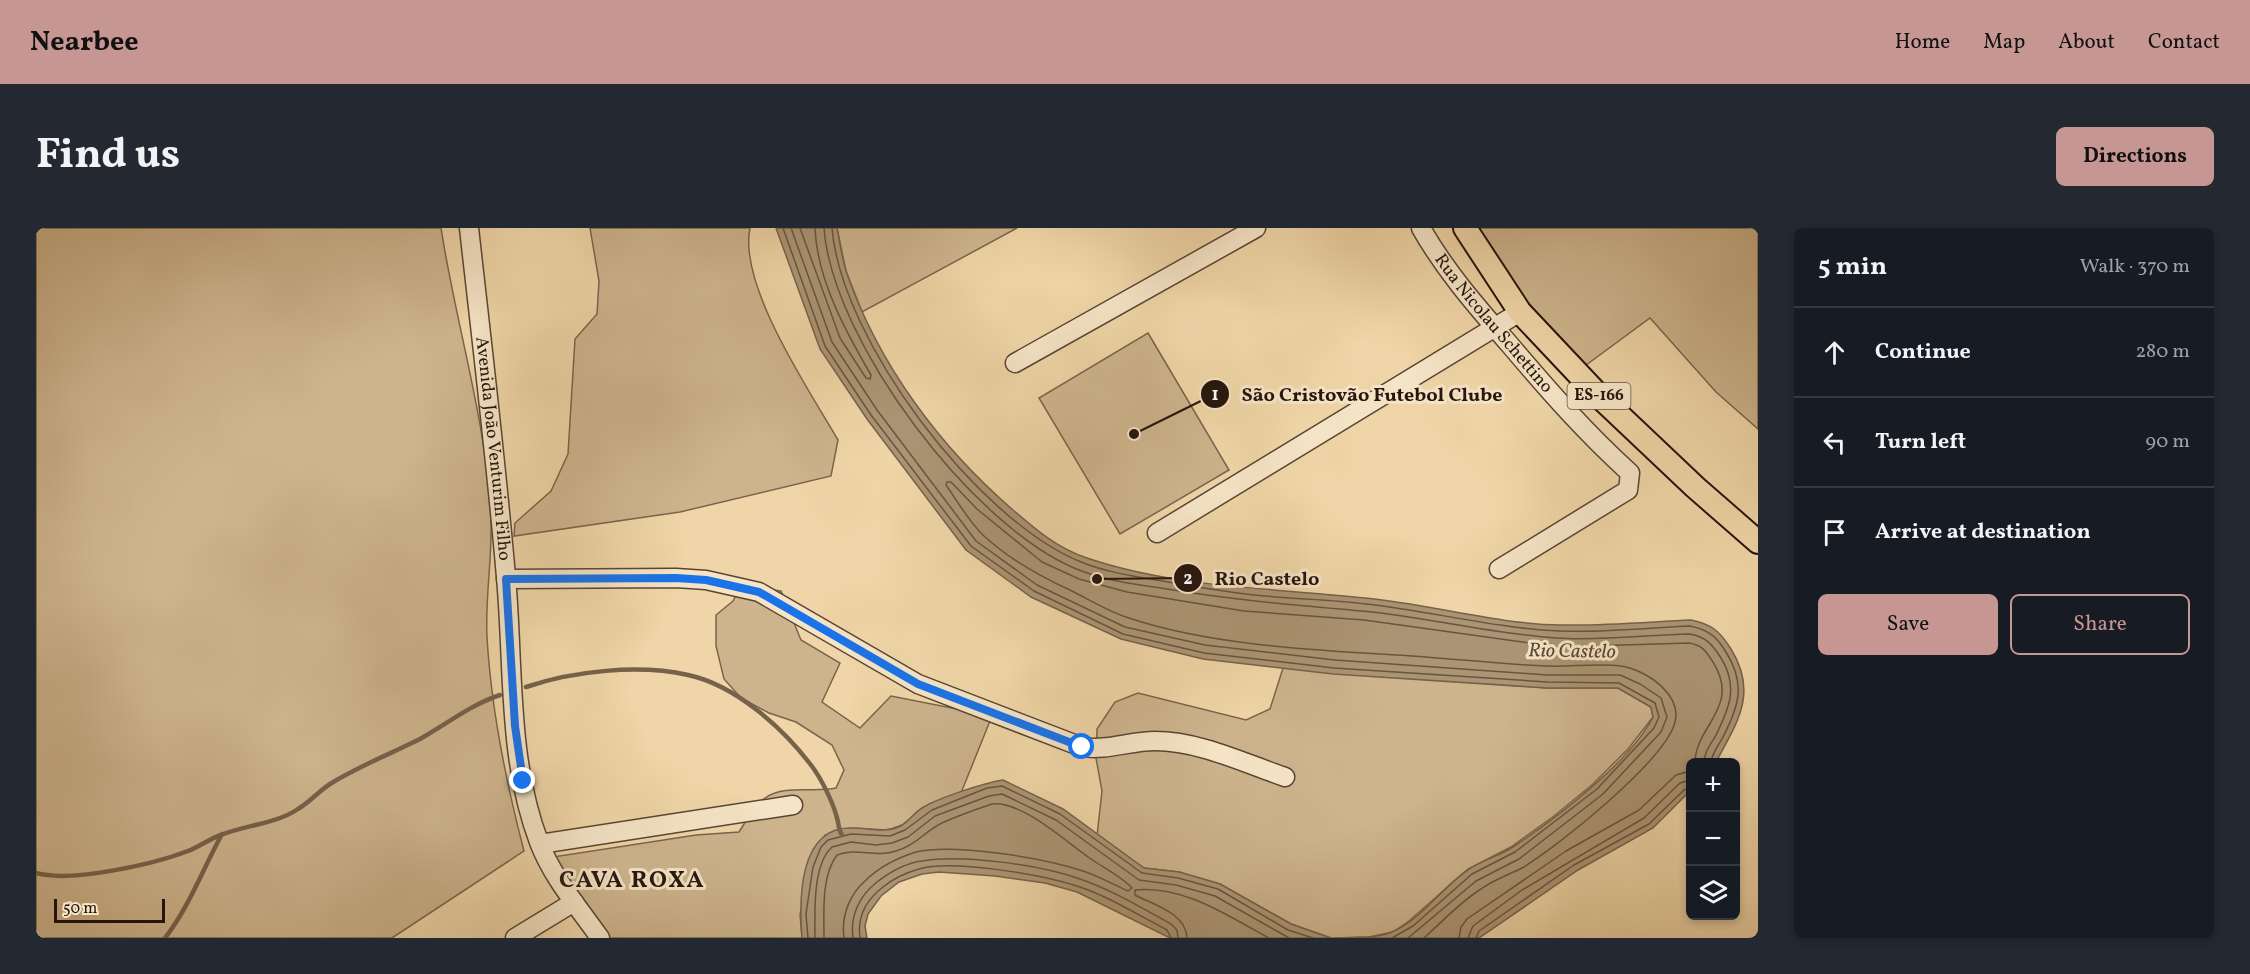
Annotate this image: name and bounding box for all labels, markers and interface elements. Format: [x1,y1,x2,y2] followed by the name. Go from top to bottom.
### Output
[30,23,139,62] text: Nearbee
[1895,28,1950,57] text: Home
[1983,28,2025,57] text: Map
[2058,28,2115,57] text: About
[2148,28,2220,57] text: Contact
[36,127,180,186] text: Find us
[2056,127,2214,186] button: Directions
[1428,249,1559,399] street label: Rua Nicolau Schettino
[1818,249,1887,285] text: 5 min
[2080,253,2190,281] text: Walk · 370 m
[469,335,517,562] street label: Avenida João Venturim Filho
[1818,336,1851,369] icon: ahead
[1875,337,1971,368] text: Continue
[2135,338,2190,366] text: 280 m
[1200,375,1515,413] callout: São Cristovão Futebol Clube
[1242,382,1502,410] text: São Cristovão Futebol Clube
[1211,383,1219,408] text: 1
[1568,383,1630,409] road number: ES-166
[1818,426,1851,459] icon: left
[1875,427,1966,458] text: Turn left
[2146,428,2190,456] text: 90 m
[1818,516,1851,549] icon: arrive
[1875,517,2091,548] text: Arrive at destination
[1173,559,1332,597] callout: Rio Castelo
[1215,566,1319,594] text: Rio Castelo
[1183,567,1193,592] text: 2
[1818,594,1998,655] button: Save
[2010,594,2190,655] button: Share
[1528,637,1616,667] water label: Rio Castelo
[1068,733,1094,759] route start
[1686,758,1740,920] map controls
[1686,758,1740,812] button: +
[509,767,535,793] route end
[1686,812,1740,866] button: −
[559,864,705,898] district label: CAVA ROXA
[1686,866,1740,920] button: layers
[54,896,165,924] scale bar
[63,898,97,920] text: 50 m

